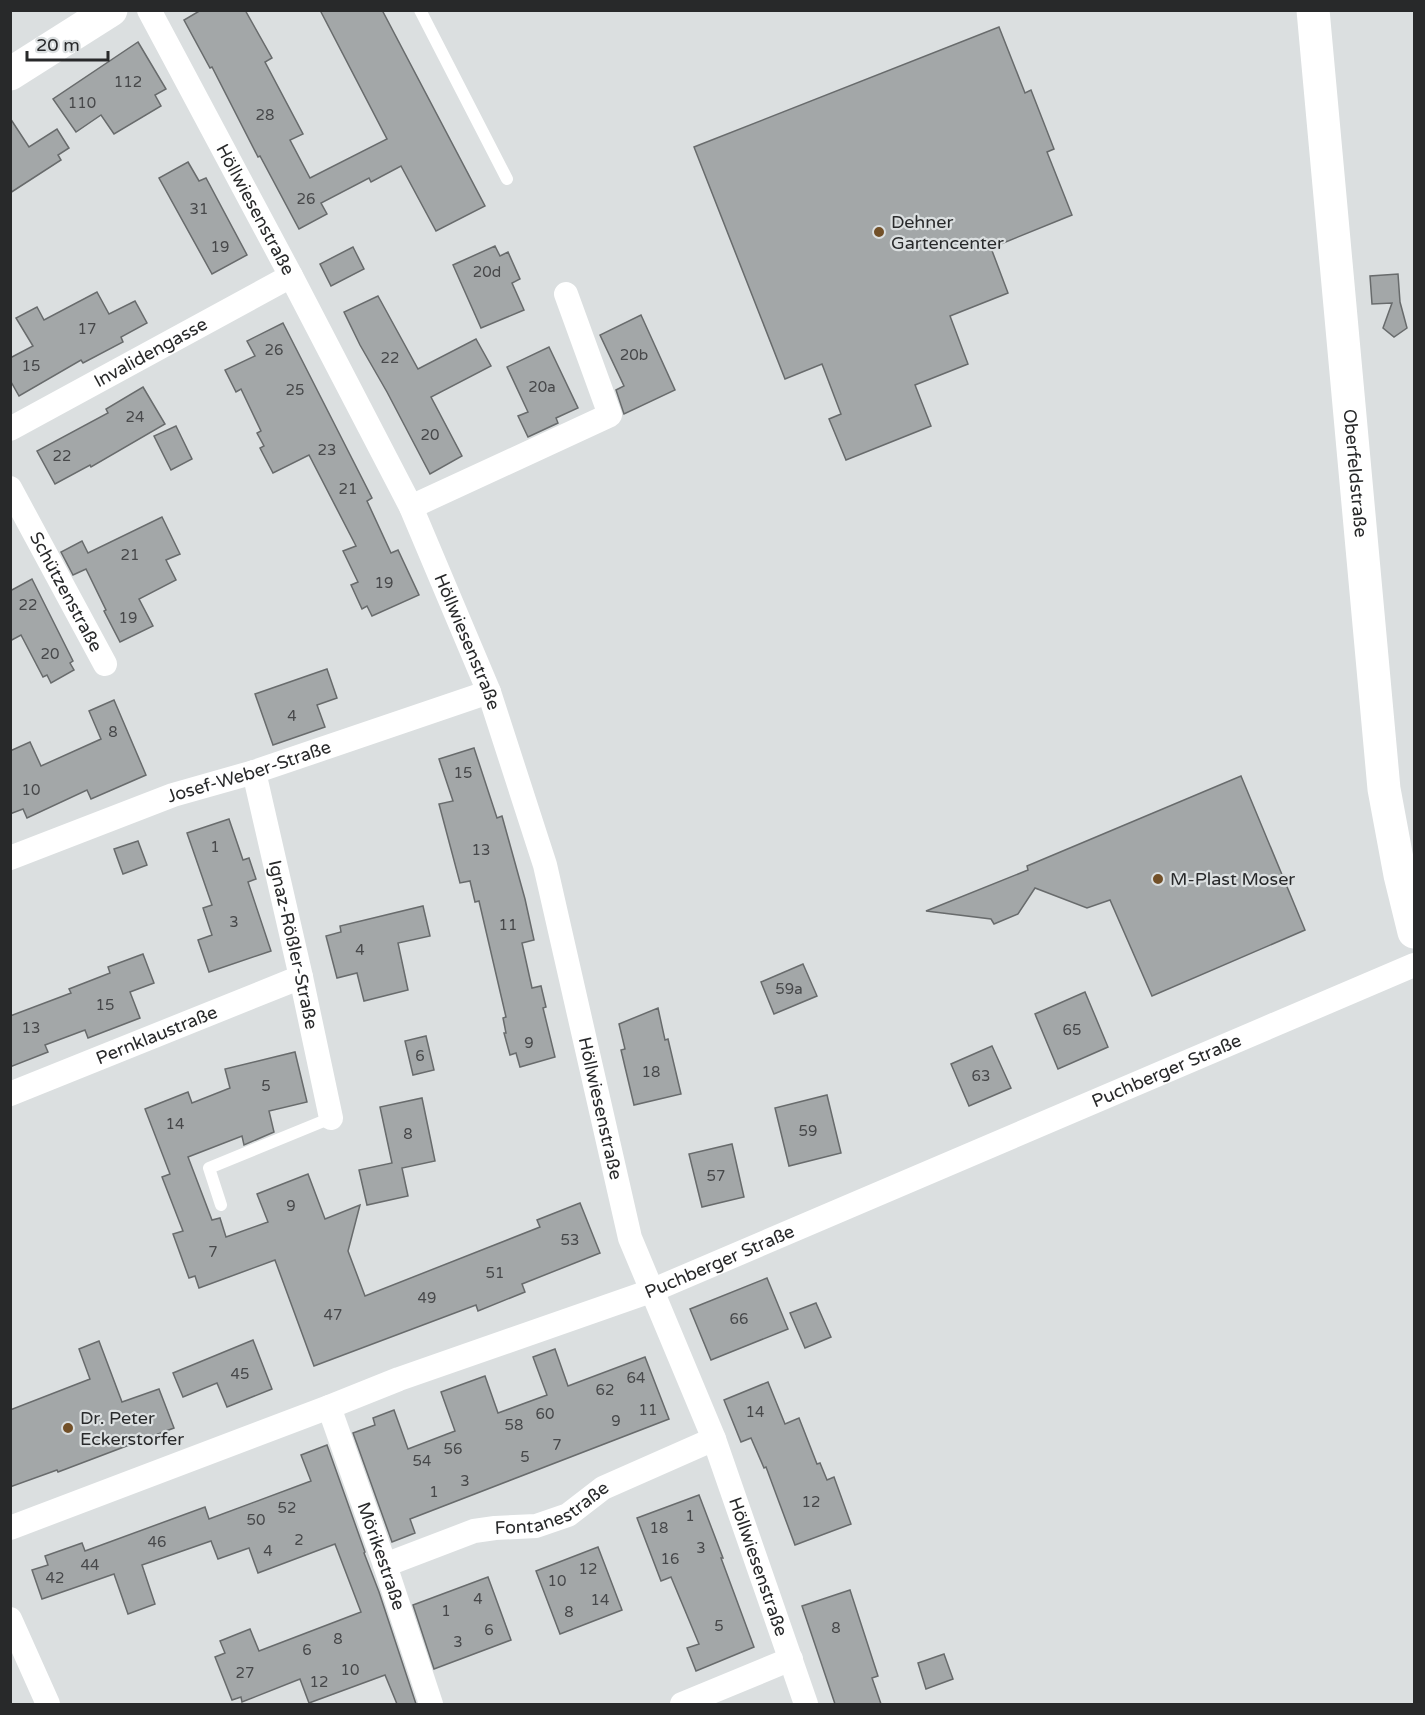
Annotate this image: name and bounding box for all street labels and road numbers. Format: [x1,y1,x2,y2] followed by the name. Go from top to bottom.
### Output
[211,140,299,279] street label: Höllwiesenstraße
[90,313,211,392] street label: Invalidengasse
[1338,408,1372,538] street label: Oberfeldstraße
[25,528,107,656] street label: Schützenstraße
[429,570,505,713] street label: Höllwiesenstraße
[163,736,334,807] street label: Josef-Weber-Straße
[264,858,323,1031] street label: Ignaz-Rößler-Straße
[93,1001,220,1069] street label: Pernklaustraße
[1088,1029,1245,1112] street label: Puchberger Straße
[574,1035,627,1182] street label: Höllwiesenstraße
[641,1220,798,1303] street label: Puchberger Straße
[494,1477,613,1539] street label: Fontanestraße
[724,1494,793,1639] street label: Höllwiesenstraße
[353,1499,410,1613] street label: Mörikestraße

